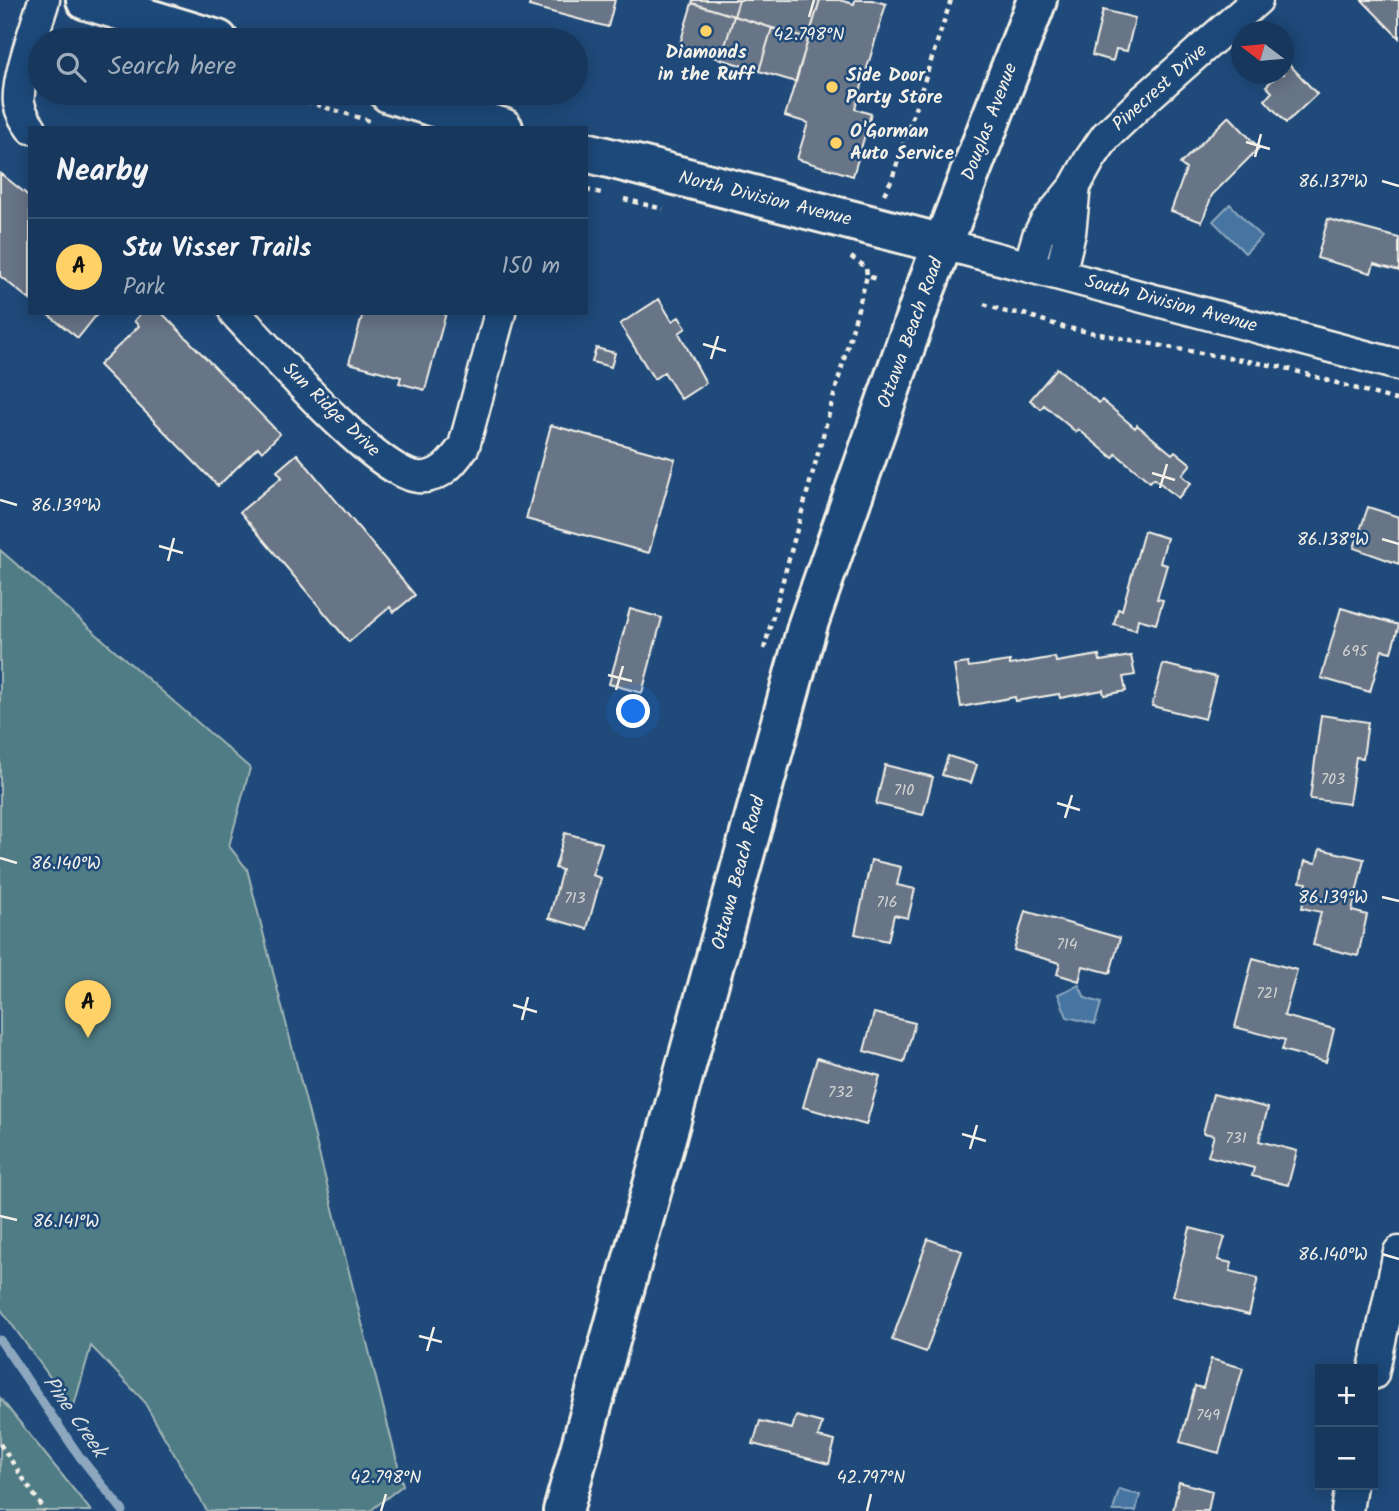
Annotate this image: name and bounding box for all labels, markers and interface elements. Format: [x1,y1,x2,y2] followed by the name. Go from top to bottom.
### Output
[774,21,844,50] text: 42.798°N
[1231,21,1294,84] north arrow
[698,23,714,39] marker: Diamonds in the Ruff
[28,28,588,105] search box
[1106,37,1215,139] street label: Pinecrest Drive
[658,38,756,90] place label: Diamonds in the Ruff
[108,46,236,88] text: Search here
[52,48,90,86] icon: search
[954,58,1026,185] street label: Douglas Avenue
[846,61,943,113] place label: Side Door Party Store
[824,79,840,95] marker: Side Door Party Store
[850,117,954,169] place label: O'Gorman Auto Service
[828,135,844,151] marker: O'Gorman Auto Service
[56,148,148,196] text: Nearby
[675,163,855,235] street label: North Division Avenue
[1298,168,1368,197] text: 86.137°W
[123,228,311,270] text: Stu Visser Trails
[72,249,86,285] text: A
[501,249,560,285] text: 150 m
[870,253,952,413] street label: Ottawa Beach Road
[1082,267,1261,342] street label: South Division Avenue
[123,270,165,306] text: Park
[275,355,387,465] street label: Sun Ridge Drive
[31,492,101,521] text: 86.139°W
[1297,526,1369,555] text: 86.138°W
[1342,639,1369,664] house number: 695
[616,694,650,728] your location
[1321,767,1345,792] house number: 703
[894,778,914,803] house number: 710
[704,792,774,953] street label: Ottawa Beach Road
[31,850,101,879] text: 86.140°W
[1298,884,1368,913] text: 86.139°W
[564,886,586,911] house number: 713
[876,890,898,915] house number: 716
[1056,932,1078,957] house number: 714
[65,980,111,1038] pin: A
[1256,981,1278,1006] house number: 721
[828,1080,854,1105] house number: 732
[1225,1126,1247,1151] house number: 731
[33,1208,99,1237] text: 86.141°W
[1298,1241,1368,1270] text: 86.140°W
[1315,1364,1378,1490] map controls
[1315,1364,1378,1427] button: +
[34,1369,116,1467] water label: Pine Creek
[1196,1403,1220,1428] house number: 749
[1315,1427,1378,1490] button: −
[351,1464,421,1493] text: 42.798°N
[837,1464,905,1493] text: 42.797°N

